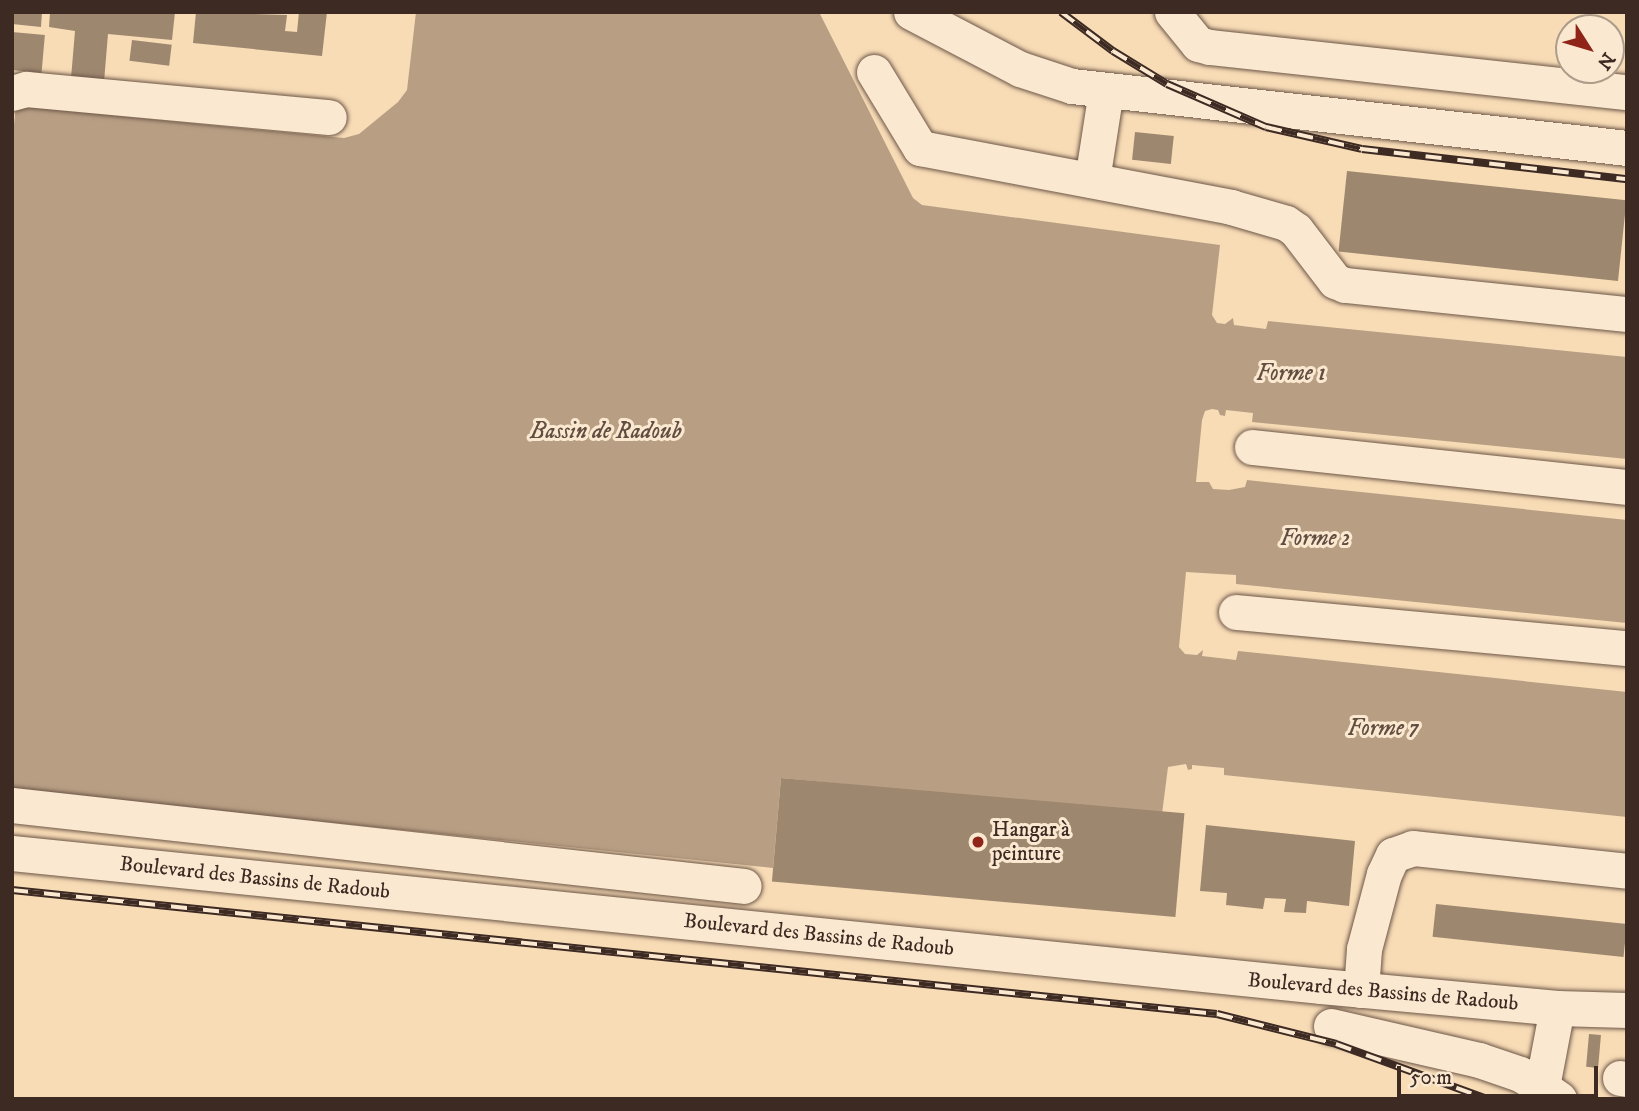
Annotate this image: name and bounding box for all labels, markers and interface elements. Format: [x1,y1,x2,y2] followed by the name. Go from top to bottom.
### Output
[1555,14,1625,84] north arrow
[1592,48,1619,74] text: N
[1256,360,1326,388] water label: Forme 1
[530,418,682,446] water label: Bassin de Radoub
[1280,525,1350,553] water label: Forme 2
[1347,715,1419,743] water label: Forme 7
[992,817,1070,867] place label: Hangar à peinture
[970,834,986,850] marker: Hangar à peinture
[119,851,391,905] street label: Boulevard des Bassins de Radoub
[683,908,955,962] street label: Boulevard des Bassins de Radoub
[1247,968,1519,1016] street label: Boulevard des Bassins de Radoub
[1401,1052,1602,1096] scale bar
[1410,1065,1452,1091] text: 50 m

